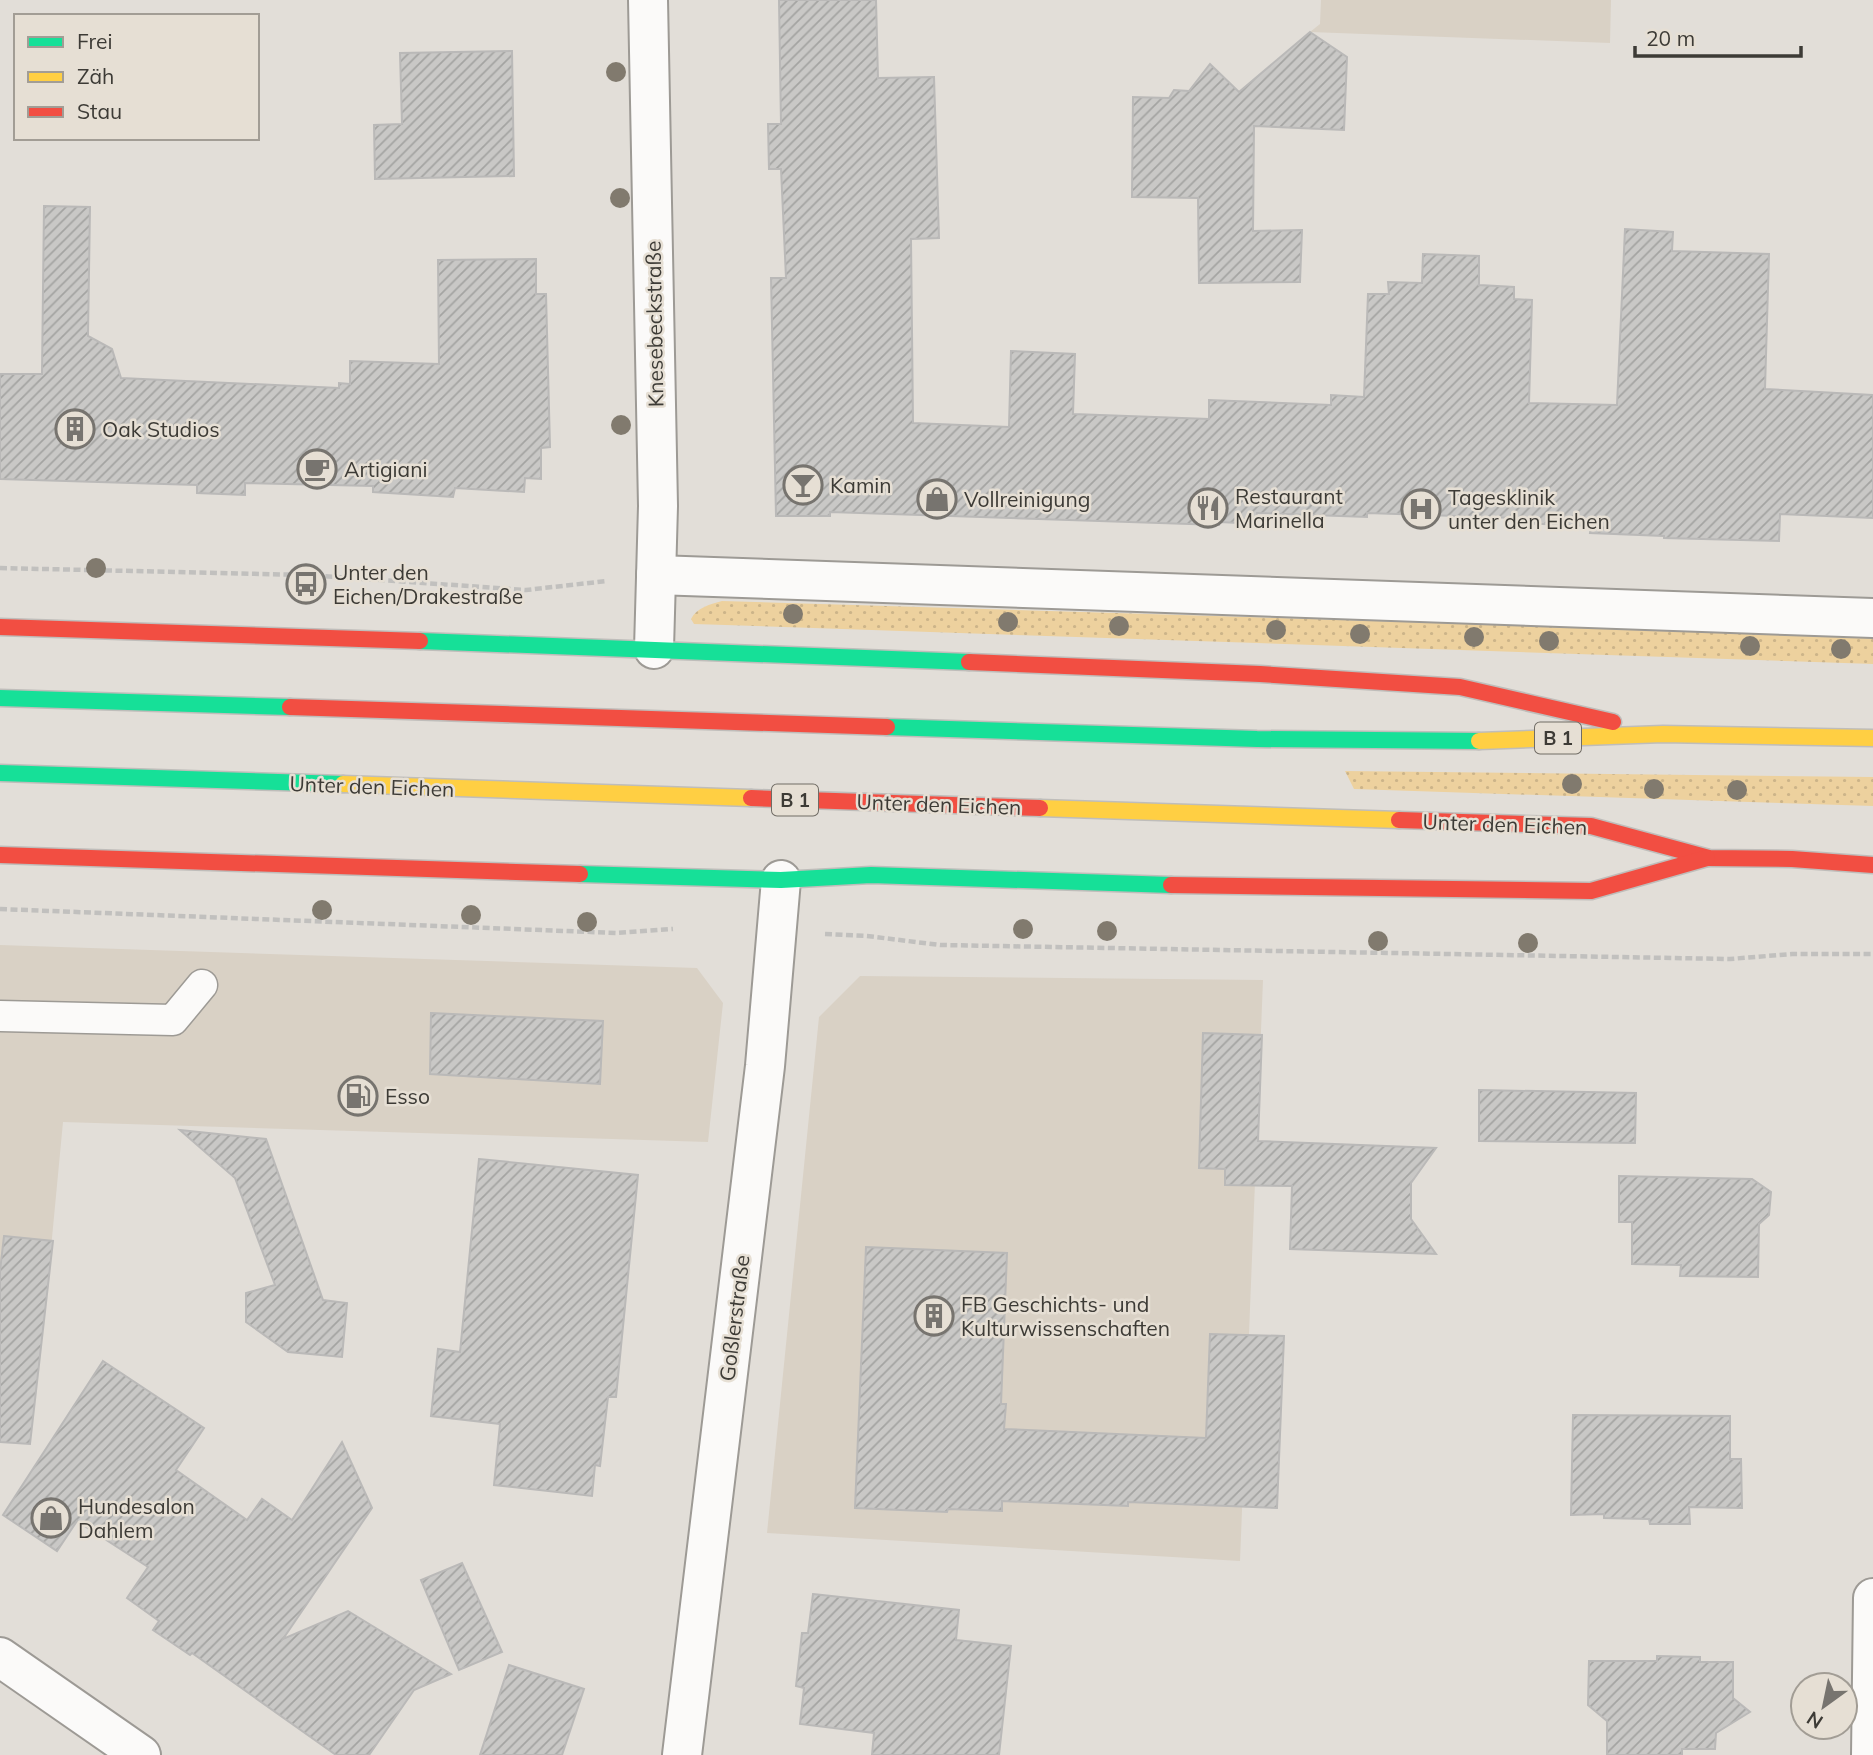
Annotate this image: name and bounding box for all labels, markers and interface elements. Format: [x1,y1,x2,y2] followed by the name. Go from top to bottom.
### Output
[14,14,259,140] legend
[1635,14,1801,58] scale bar
[1646,25,1695,51] text: 20 m
[77,28,113,54] text: Frei
[77,63,114,89] text: Zäh
[77,98,122,124] text: Stau
[640,241,668,407] street label: Knesebeckstraße
[54,408,96,450] building icon: Oak Studios
[102,416,220,442] place label: Oak Studios
[296,448,338,490] cafe icon: Artigiani
[344,456,428,482] place label: Artigiani
[782,464,824,506] bar icon: Kamin
[830,472,892,498] place label: Kamin
[916,478,958,520] shop icon: Vollreinigung
[1235,483,1343,533] place label: Restaurant Marinella
[1448,484,1610,534] place label: Tagesklinik unter den Eichen
[964,486,1090,512] place label: Vollreinigung
[1187,487,1229,529] restaurant icon: Restaurant Marinella
[1400,488,1442,530] hospital icon: Tagesklinik unter den Eichen
[333,559,523,609] place label: Unter den Eichen/Drakestraße
[285,563,327,605] bus stop icon: Unter den Eichen/Drakestraße
[1535,722,1581,754] road number: B 1
[289,770,455,802] street label: Unter den Eichen
[772,785,818,816] road number: B 1
[856,788,1022,820] street label: Unter den Eichen
[1422,808,1588,840] street label: Unter den Eichen
[337,1075,379,1117] fuel station icon: Esso
[385,1083,430,1109] place label: Esso
[713,1253,755,1383] street label: Goßlerstraße
[961,1291,1170,1341] place label: FB Geschichts- und Kulturwissenschaften
[913,1295,955,1337] building icon: FB Geschichts- und Kulturwissenschaften
[78,1493,195,1543] place label: Hundesalon Dahlem
[30,1497,72,1539] shop icon: Hundesalon Dahlem
[1789,1671,1859,1741] north arrow
[1802,1706,1827,1734] text: N

